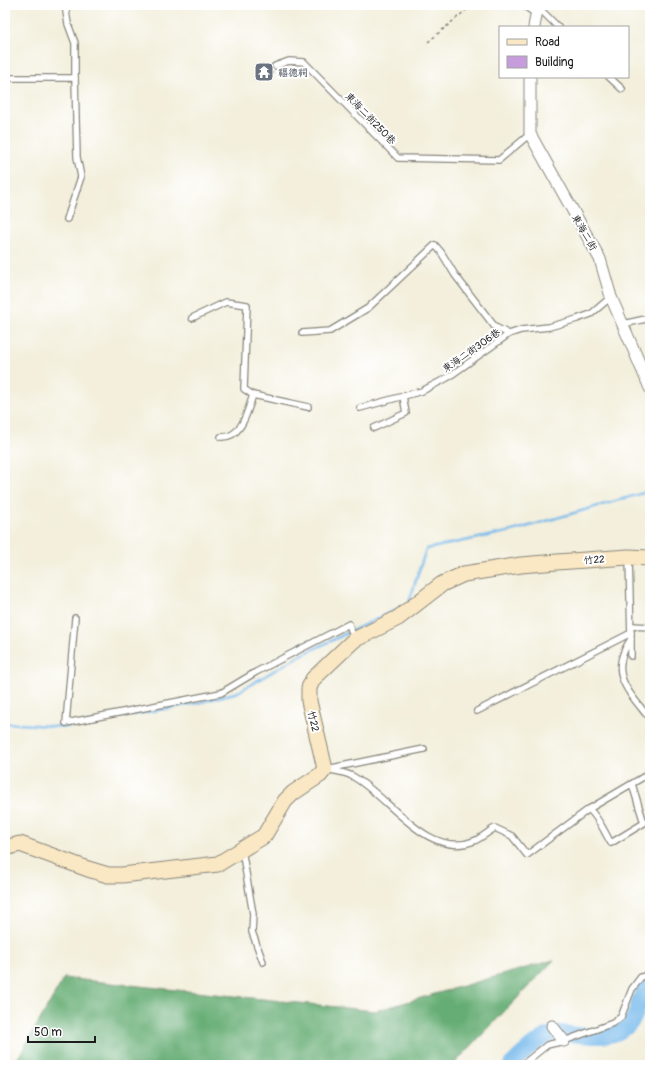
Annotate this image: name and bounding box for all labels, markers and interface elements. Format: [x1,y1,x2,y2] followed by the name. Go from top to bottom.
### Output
[499,26,629,78] legend
[535,35,560,50] text: Road
[535,55,574,70] text: Building
[253,61,275,83] temple icon: 福德祠
[278,67,308,79] place label: 福德祠
[342,90,399,148] street label: 東海二街250巷
[569,212,599,253] street label: 東海二街
[440,326,504,375] street label: 東海二街306巷
[583,553,605,567] street label: 竹22
[305,710,321,733] street label: 竹22
[28,1018,95,1044] scale bar
[34,1025,62,1040] text: 50 m

